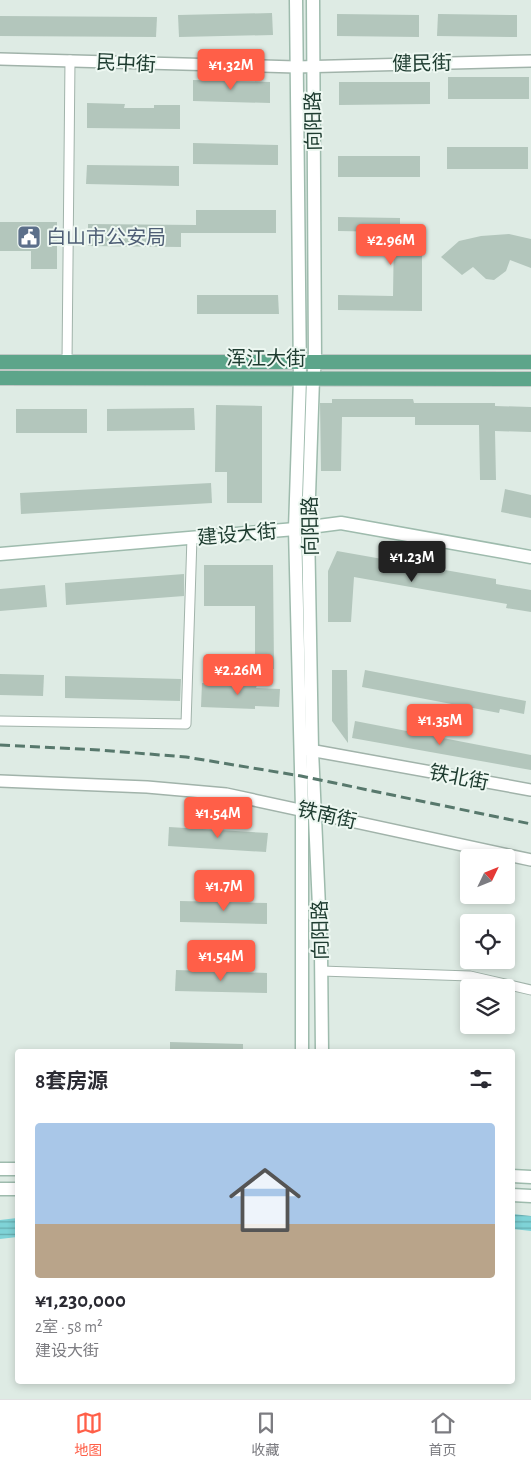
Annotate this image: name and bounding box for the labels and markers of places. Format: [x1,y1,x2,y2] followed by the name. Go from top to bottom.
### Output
[190,48,272,91] pin: ¥1.32M
[16,224,42,250] public building icon: 白山市公安局
[350,224,432,266] pin: ¥2.96M
[46,227,166,248] place label: 白山市公安局
[371,540,453,583] pin: ¥1.23M
[197,654,279,696] pin: ¥2.26M
[399,704,481,746] pin: ¥1.35M
[177,796,259,839] pin: ¥1.54M
[189,870,259,912] pin: ¥1.7M
[180,940,262,982] pin: ¥1.54M

